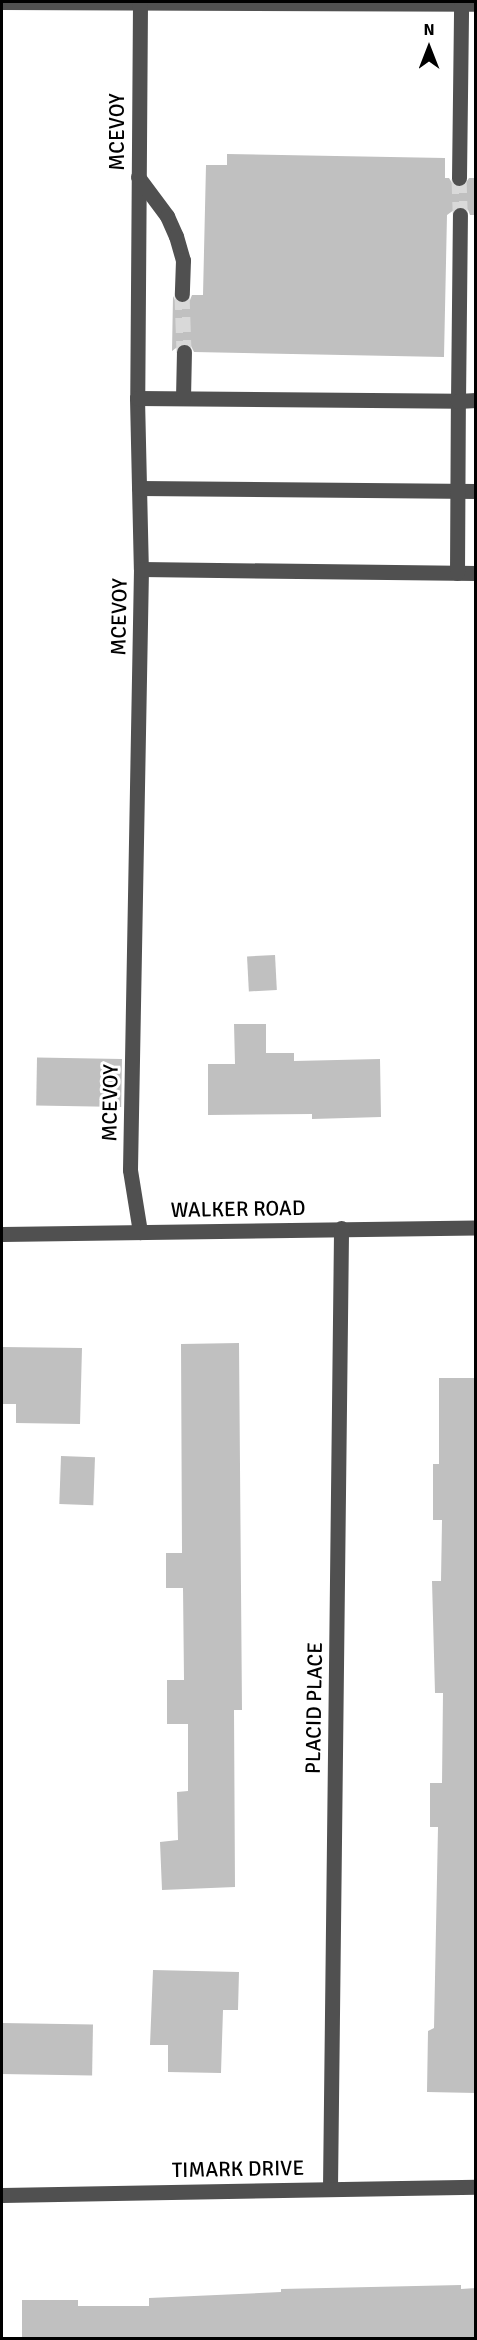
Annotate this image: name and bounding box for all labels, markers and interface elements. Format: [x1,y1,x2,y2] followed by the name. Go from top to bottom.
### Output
[399,18,459,78] north arrow
[423,20,435,40] text: N
[104,93,130,171] street label: MCEVOY
[106,578,132,656] street label: MCEVOY
[97,1064,123,1142] street label: MCEVOY
[170,1195,306,1223] street label: WALKER ROAD
[300,1642,328,1774] street label: PLACID PLACE
[172,2155,304,2183] street label: TIMARK DRIVE

